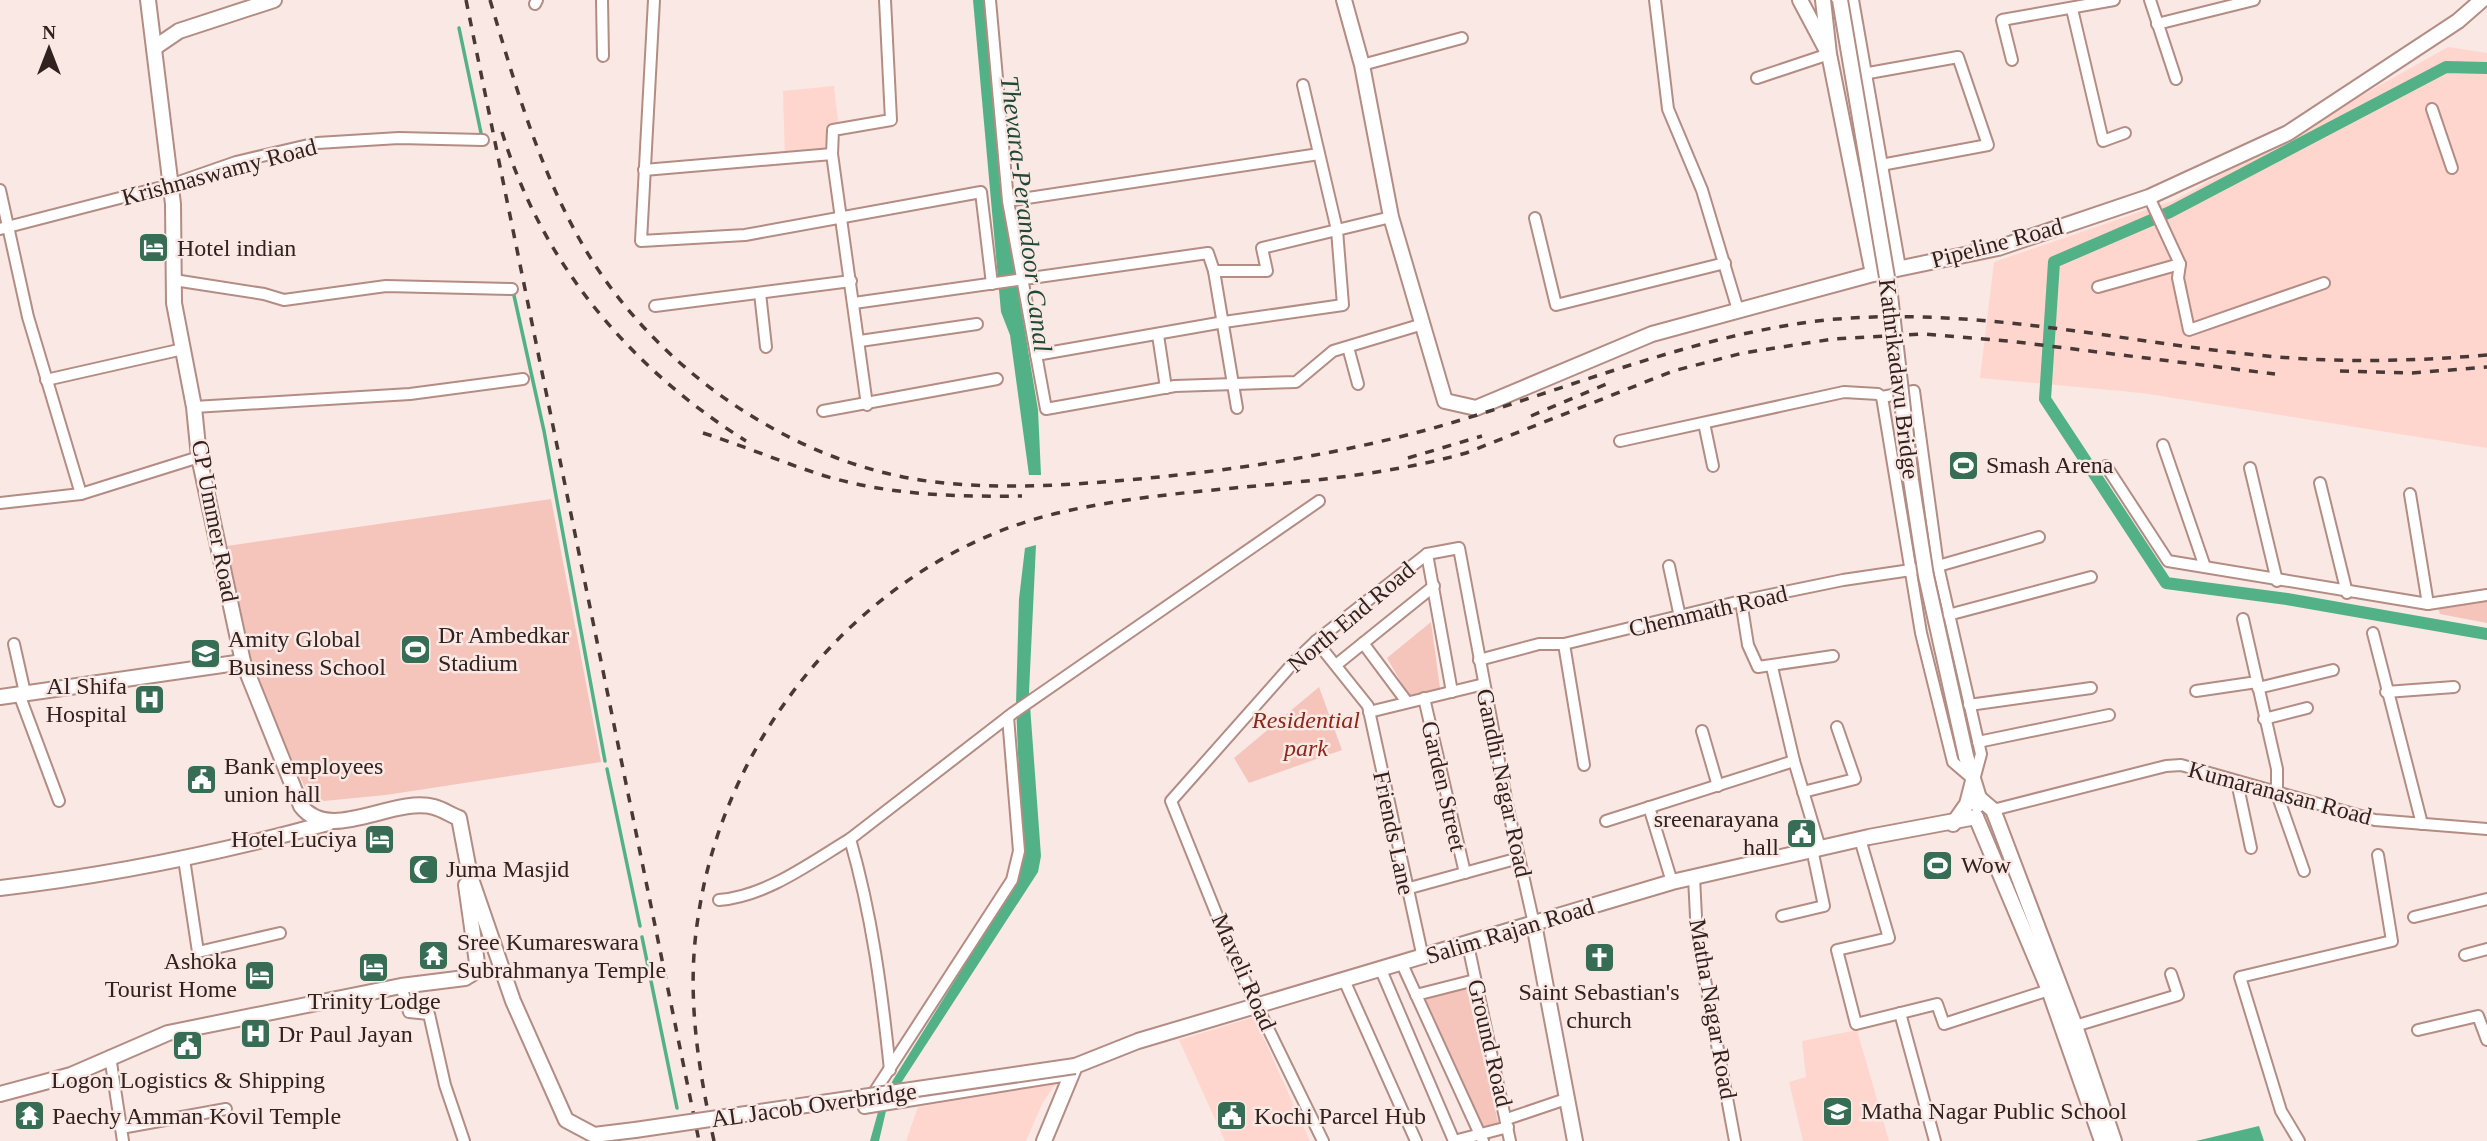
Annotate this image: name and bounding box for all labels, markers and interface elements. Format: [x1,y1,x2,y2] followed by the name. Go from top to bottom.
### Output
[14,14,84,84] north arrow
[42,22,56,43] text: N
[995,74,1057,354] water label: Thevara-Perandoor Canal
[119,133,319,211] street label: Krishnaswamy Road
[1928,213,2066,273] street label: Pipeline Road
[137,231,171,265] hotel icon: Hotel indian
[177,235,296,261] place label: Hotel indian
[1874,277,1924,481] street label: Kathrikadavu Bridge
[187,438,243,604] street label: CP Ummer Road
[1946,448,1980,482] sports icon: Smash Arena
[1986,452,2114,478] place label: Smash Arena
[1282,556,1420,678] street label: North End Road
[1626,580,1790,642] street label: Chemmath Road
[438,622,569,676] place label: Dr Ambedkar Stadium
[228,626,386,680] place label: Amity Global Business School
[398,632,432,666] sports icon: Dr Ambedkar Stadium
[188,636,222,670] school or university icon: Amity Global Business School
[46,673,127,727] place label: Al Shifa Hospital
[133,683,167,717] hospital icon: Al Shifa Hospital
[1471,686,1537,880] street label: Gandhi Nagar Road
[1251,707,1360,761] park label: Residential park
[1416,718,1472,854] street label: Garden Street
[224,753,383,807] place label: Bank employees union hall
[2186,756,2374,830] street label: Kumaranasan Road
[184,763,218,797] public building icon: Bank employees union hall
[1368,769,1420,897] street label: Friends Lane
[1654,806,1779,860] place label: sreenarayana hall
[1785,816,1819,850] public building icon: sreenarayana hall
[363,822,397,856] hotel icon: Hotel Luciya
[231,826,357,852] place label: Hotel Luciya
[1921,848,1955,882] sports icon: Wow
[406,852,440,886] mosque icon: Juma Masjid
[1961,852,2012,878] place label: Wow
[446,856,569,882] place label: Juma Masjid
[1423,893,1597,969] street label: Salim Rajan Road
[1207,910,1281,1034] street label: Maveli Road
[1684,917,1742,1101] street label: Matha Nagar Road
[457,929,666,983] place label: Sree Kumareswara Subrahmanya Temple
[417,939,451,973] temple icon: Sree Kumareswara Subrahmanya Temple
[1582,941,1616,975] church icon: Saint Sebastian's church
[105,948,237,1002] place label: Ashoka Tourist Home
[357,950,391,984] hotel icon: Trinity Lodge
[243,958,277,992] hotel icon: Ashoka Tourist Home
[1463,977,1517,1109] street label: Ground Road
[1519,979,1679,1033] place label: Saint Sebastian's church
[307,988,441,1014] place label: Trinity Lodge
[238,1017,272,1051] hospital icon: Dr Paul Jayan
[278,1021,413,1047] place label: Dr Paul Jayan
[171,1029,205,1063] public building icon: Logon Logistics & Shipping
[51,1067,325,1093] place label: Logon Logistics & Shipping
[710,1078,918,1132] street label: AL Jacob Overbridge
[1821,1094,1855,1128] school or university icon: Matha Nagar Public School
[1861,1098,2127,1124] place label: Matha Nagar Public School
[12,1099,46,1133] temple icon: Paechy Amman Kovil Temple
[1214,1099,1248,1133] public building icon: Kochi Parcel Hub
[52,1103,341,1129] place label: Paechy Amman Kovil Temple
[1254,1103,1426,1129] place label: Kochi Parcel Hub

